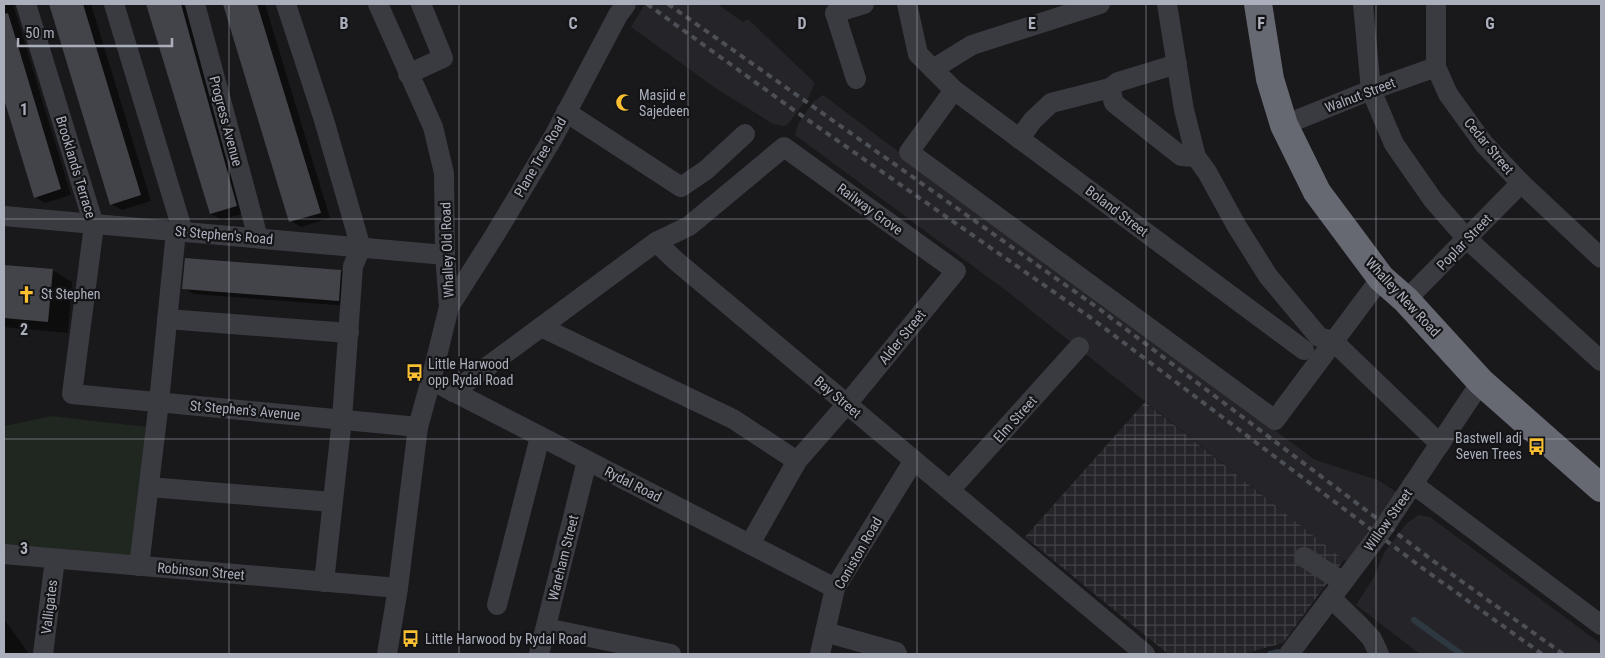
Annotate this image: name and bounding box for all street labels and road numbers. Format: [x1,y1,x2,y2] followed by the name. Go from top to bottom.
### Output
[206,74,246,168] street label: Progress Avenue
[1323,74,1397,116] street label: Walnut Street
[53,114,99,221] street label: Brooklands Terrace
[511,114,569,200] street label: Plane Tree Road
[1461,115,1517,177] street label: Cedar Street
[834,180,906,238] street label: Railway Grove
[1082,182,1152,240] street label: Boland Street
[437,202,457,298] street label: Whalley Old Road
[1433,211,1495,273] street label: Poplar Street
[174,223,274,247] street label: St Stephen's Road
[1362,254,1444,340] street label: Whalley New Road
[875,307,929,367] street label: Alder Street
[811,373,865,421] street label: Bay Street
[990,393,1040,445] street label: Elm Street
[189,397,301,423] street label: St Stephen's Avenue
[602,463,664,505] street label: Rydal Road
[1361,486,1415,554] street label: Willow Street
[545,513,581,603] street label: Wareham Street
[831,514,885,592] street label: Coniston Road
[157,559,245,583] street label: Robinson Street
[38,579,60,635] street label: Valligates

